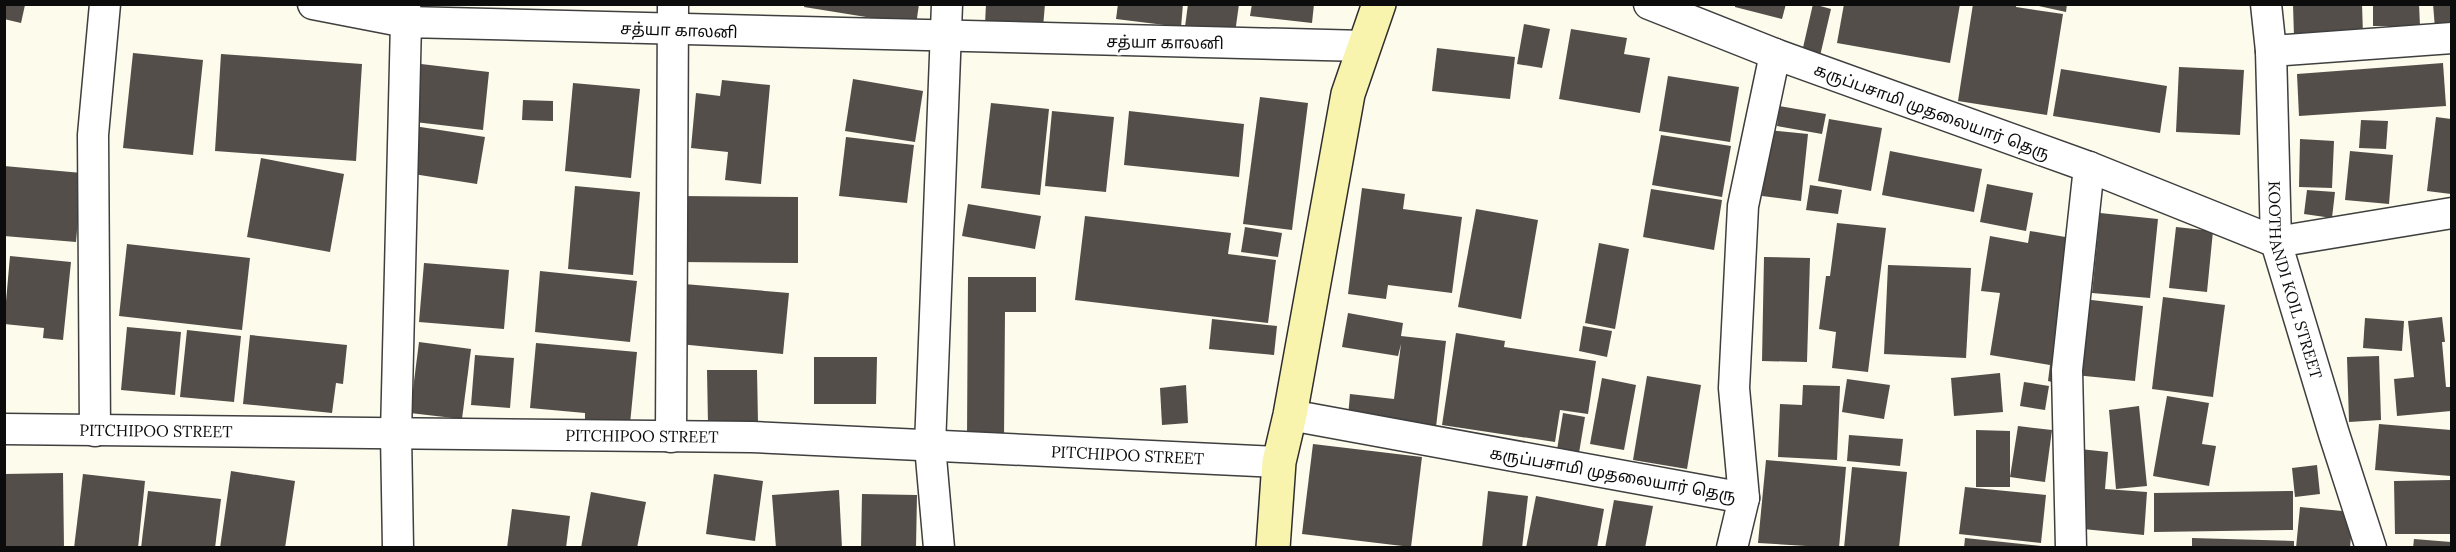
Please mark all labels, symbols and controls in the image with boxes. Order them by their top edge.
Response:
street label: சத்யா காலனி [620,18,738,43]
street label: சத்யா காலனி [1106,31,1224,54]
street label: கருப்பசாமி முதலையார் தெரு [1811,59,2053,165]
street label: KOOTHANDI KOIL STREET [2264,181,2327,381]
street label: PITCHIPOO STREET [79,420,233,441]
street label: PITCHIPOO STREET [565,425,719,447]
street label: PITCHIPOO STREET [1051,441,1205,468]
street label: கருப்பசாமி முதலையார் தெரு [1488,442,1738,508]

